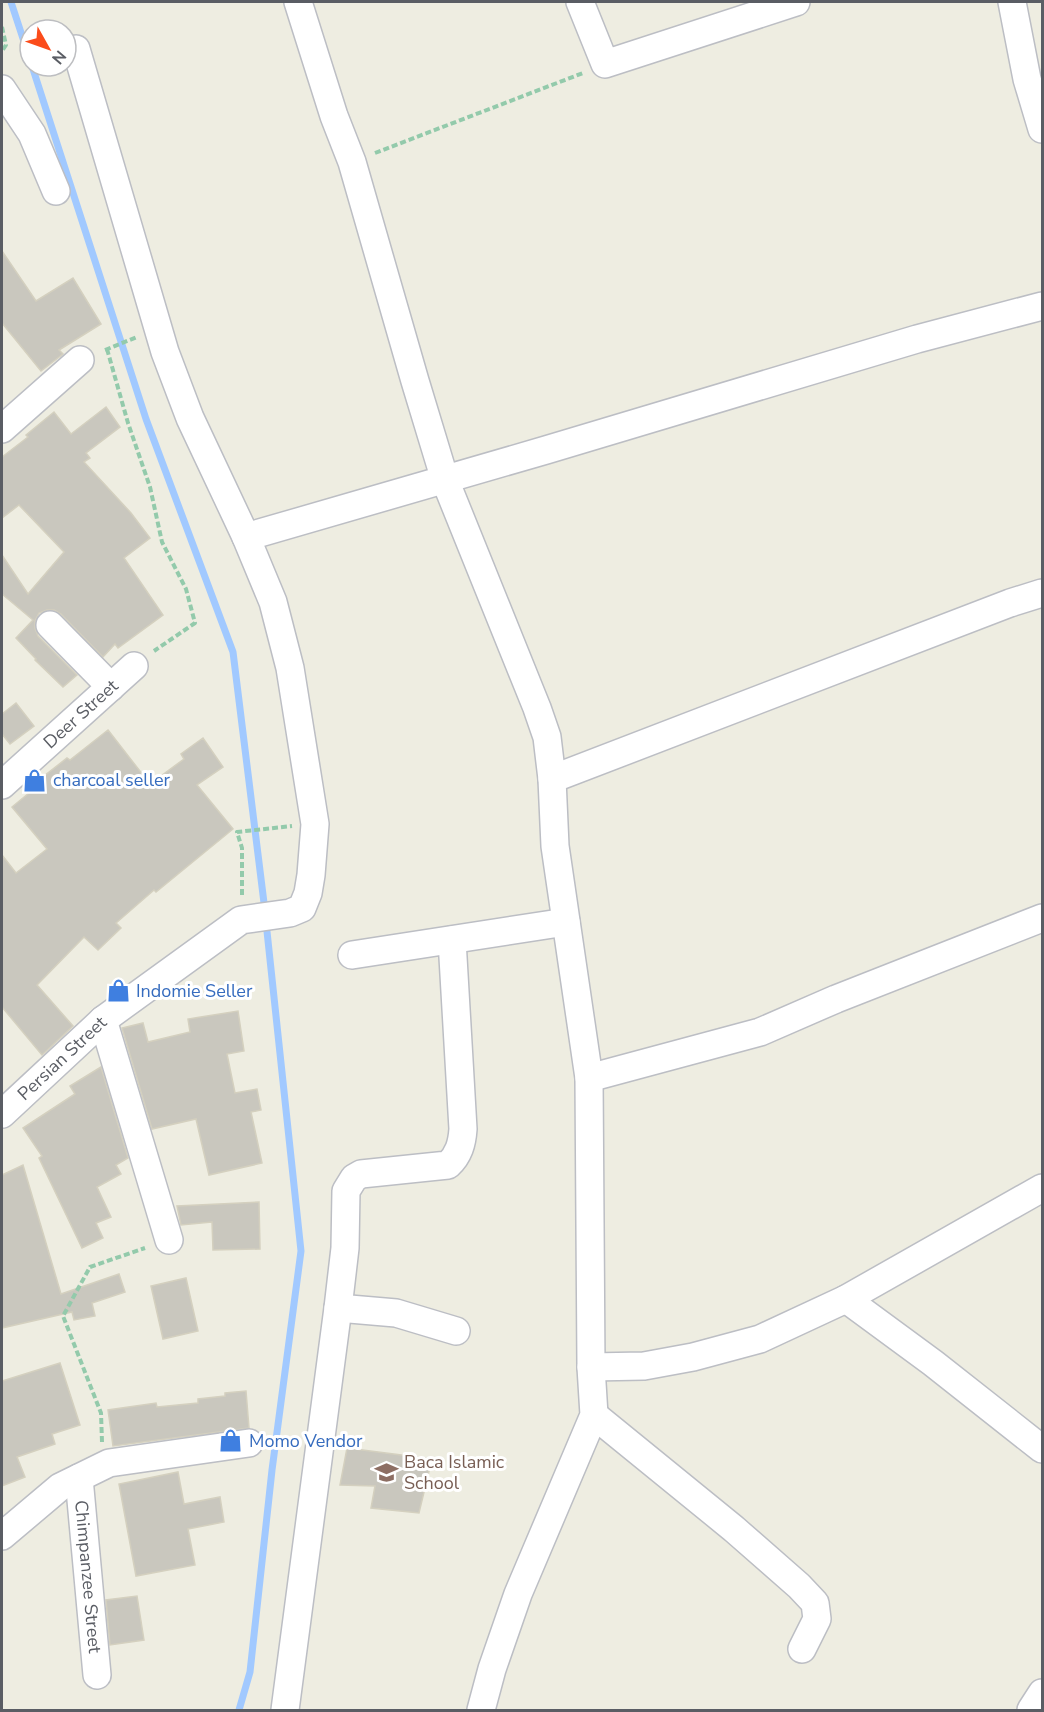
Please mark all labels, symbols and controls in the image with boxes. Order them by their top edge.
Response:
north arrow [18,18,78,78]
text: N [46,45,71,69]
street label: Deer Street [38,674,124,754]
shop icon: charcoal seller [22,767,48,793]
place label: charcoal seller [53,768,170,792]
shop icon: Indomie Seller [105,978,131,1004]
place label: Indomie Seller [136,979,253,1003]
street label: Persian Street [12,1010,112,1106]
shop icon: Momo Vendor [218,1428,244,1454]
place label: Momo Vendor [249,1429,363,1453]
place label: Baca Islamic School [404,1450,504,1495]
school or university icon: Baca Islamic School [373,1459,399,1485]
street label: Chimpanzee Street [69,1499,107,1655]

